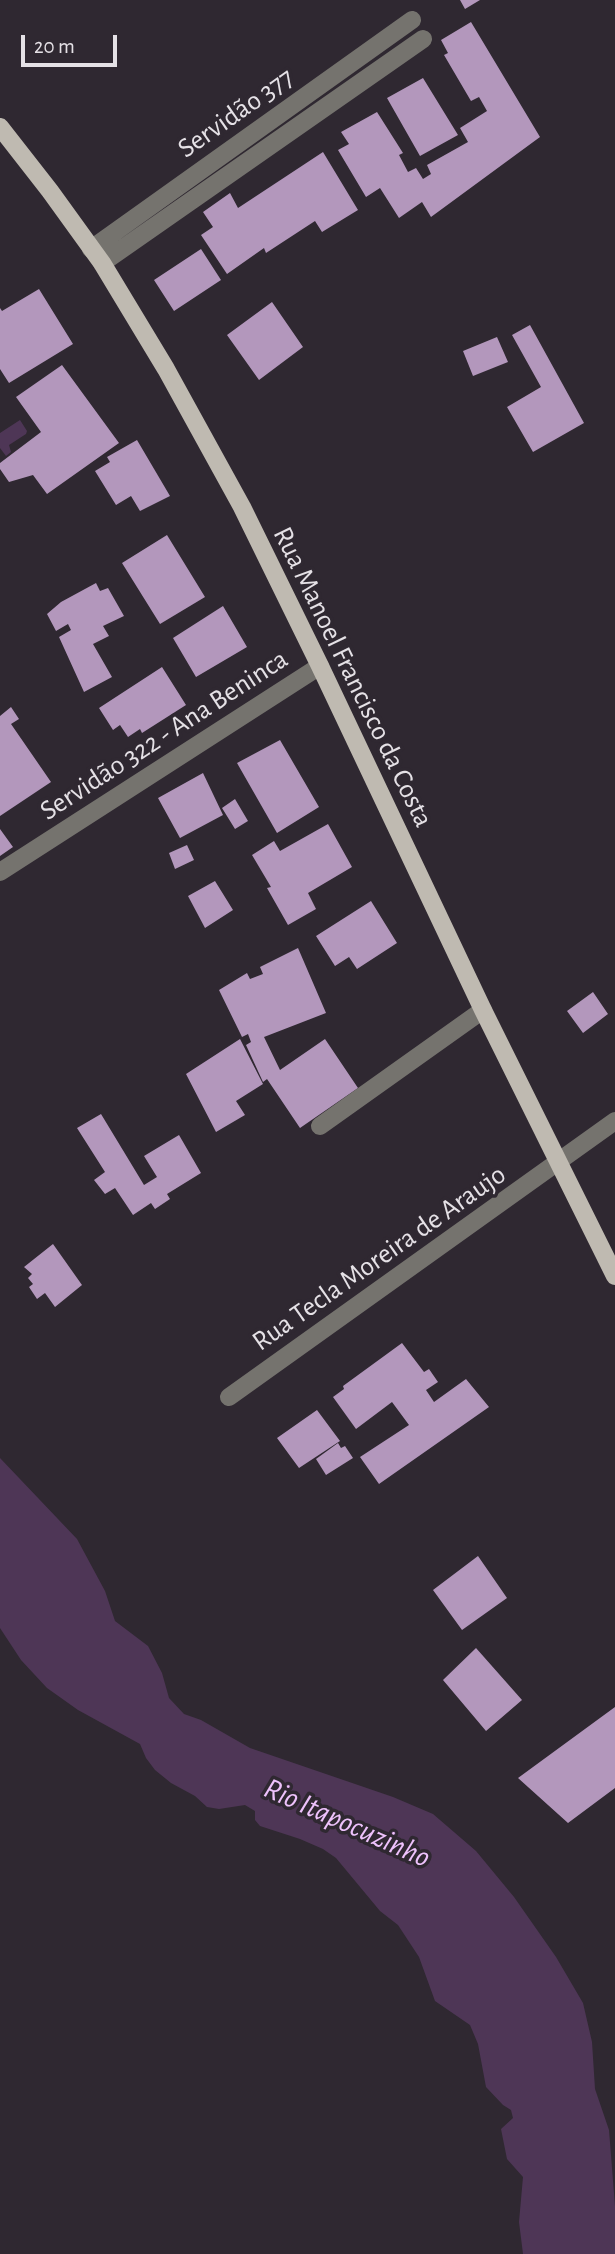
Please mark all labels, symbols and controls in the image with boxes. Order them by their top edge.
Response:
scale bar [24,21,121,65]
text: 20 m [34,36,75,57]
street label: Servidão 377 [171,61,301,165]
street label: Rua Manoel Francisco da Costa [266,521,440,833]
street label: Servidão 322 - Ana Beninca [34,642,294,828]
street label: Rua Tecla Moreira de Araujo [246,1158,512,1358]
water label: Rio Itapocuzinho [258,1770,436,1876]

